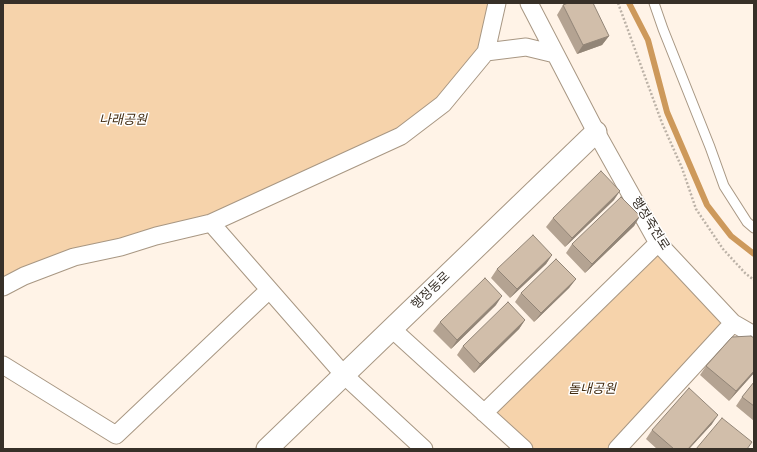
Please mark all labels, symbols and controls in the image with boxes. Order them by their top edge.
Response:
park label: 나래공원 [99,113,147,129]
street label: 행정죽전로 [628,195,672,253]
street label: 행정동로 [408,269,454,313]
park label: 돌내공원 [568,382,616,398]

